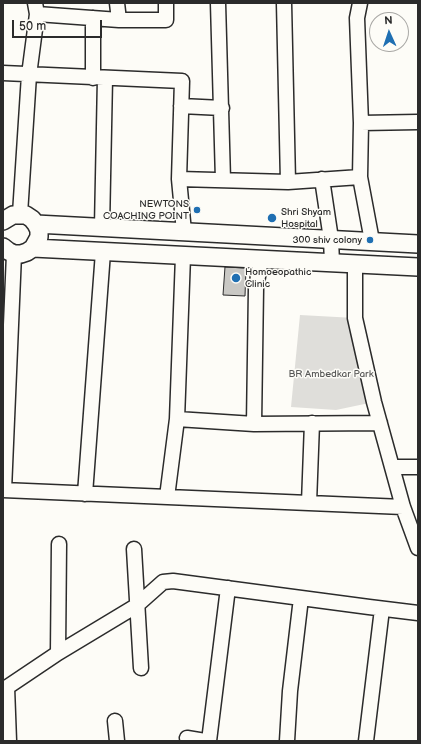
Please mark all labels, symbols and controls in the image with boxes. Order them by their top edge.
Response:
scale bar [14,12,104,38]
north arrow [369,12,409,52]
text: N [384,14,393,27]
text: 50 m [19,19,46,34]
place label: NEWTONS COACHING POINT [103,198,189,222]
marker: NEWTONS COACHING POINT [192,205,202,215]
place label: Shri Shyam Hospital [281,206,331,230]
marker: Shri Shyam Hospital [266,212,278,224]
place label: 300 shiv colony [292,234,362,246]
marker: 300 shiv colony [365,235,375,245]
place label: Homoeopathic Clinic [245,266,311,290]
marker: Homoeopathic Clinic [230,272,242,284]
park label: BR Ambedkar Park [288,368,374,380]

